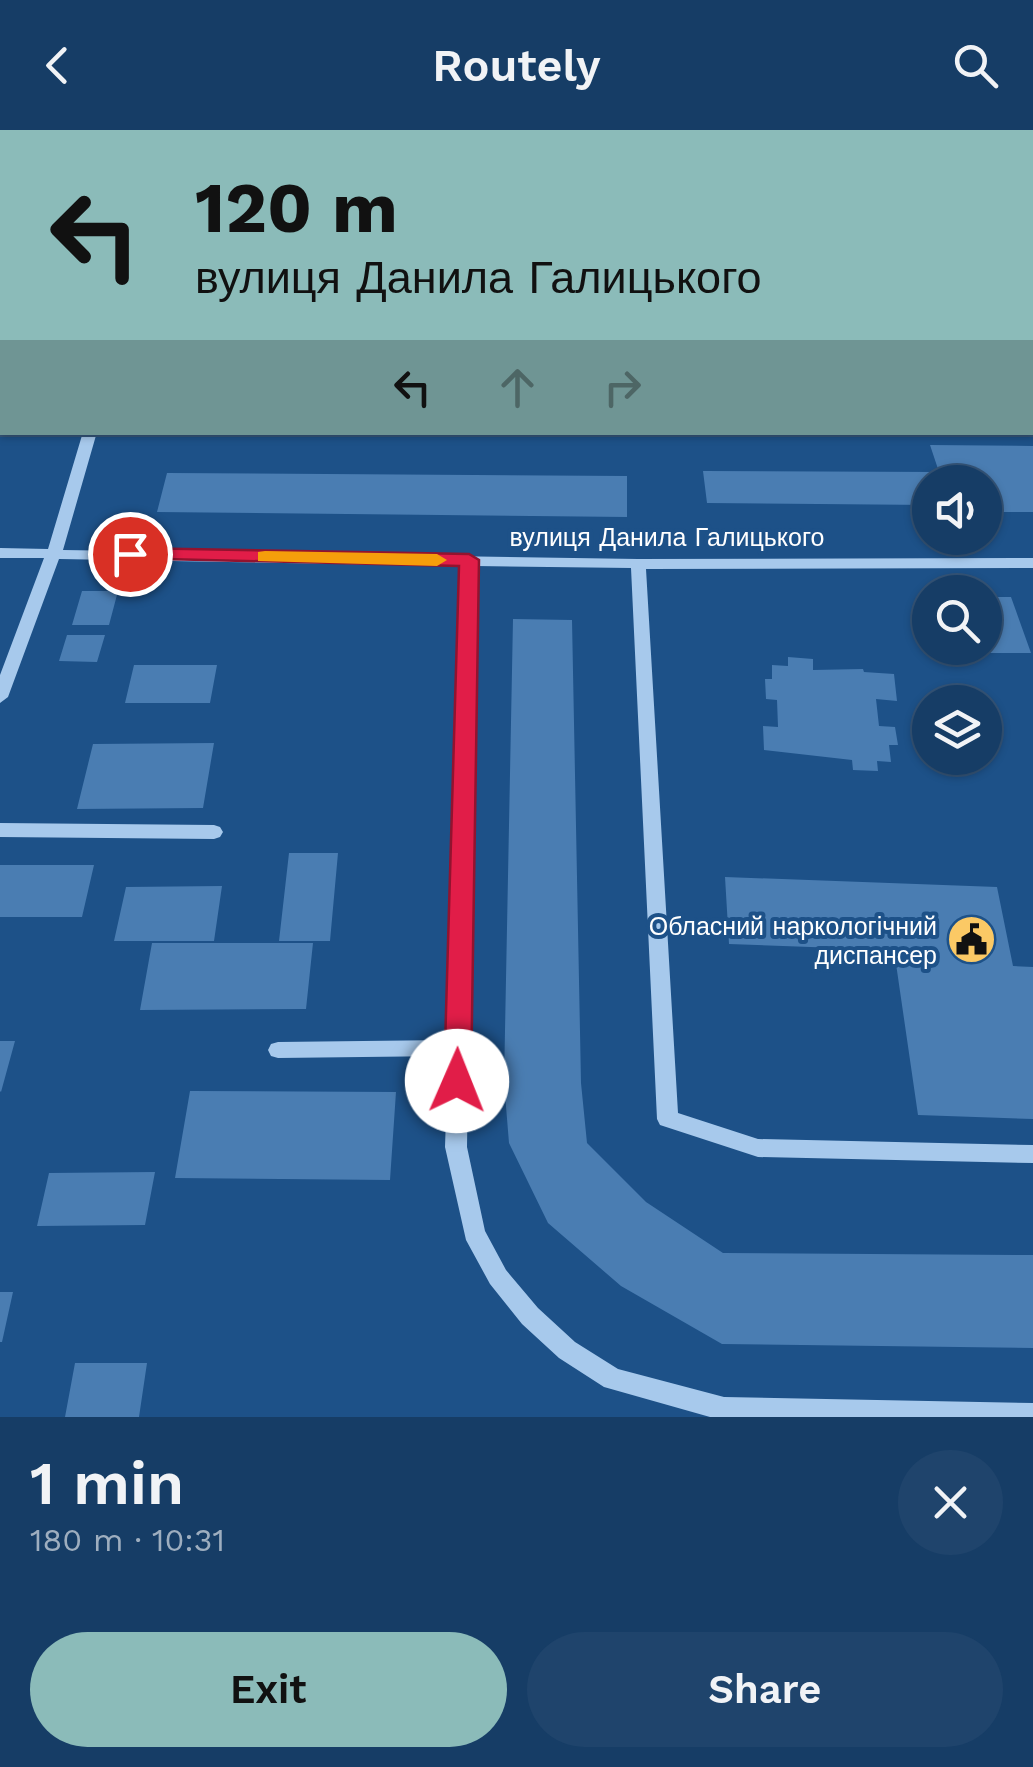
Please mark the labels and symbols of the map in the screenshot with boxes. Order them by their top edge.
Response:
pin [88,512,173,597]
street label: вулиця Данила Галицького [510,523,824,552]
place label: Обласний наркологічний диспансер [649,912,937,970]
public building icon: Обласний наркологічний диспансер [946,914,998,966]
position arrow [405,1029,509,1133]

